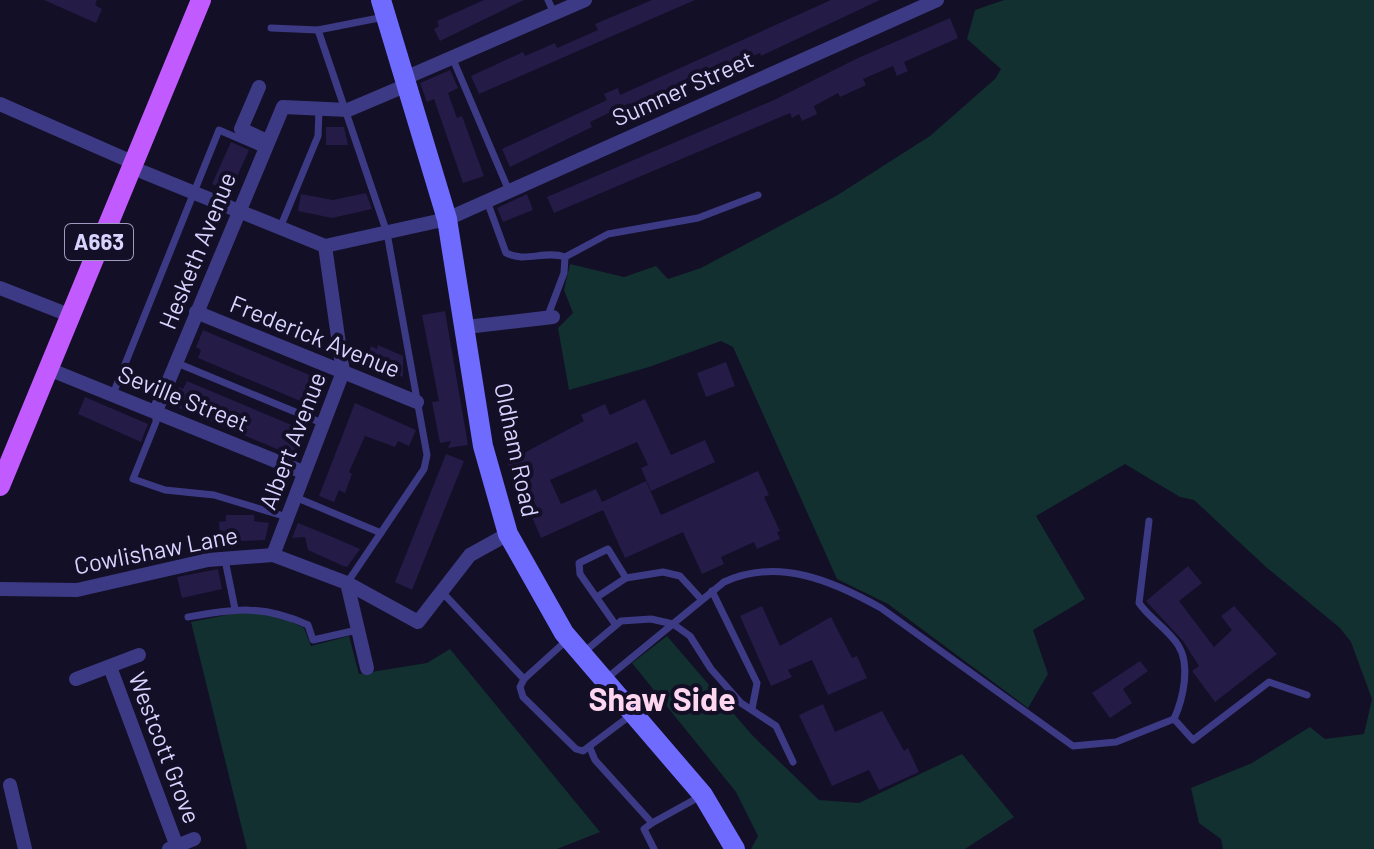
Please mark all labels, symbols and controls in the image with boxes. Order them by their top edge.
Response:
street label: Sumner Street [607,44,757,132]
street label: Hesketh Avenue [152,168,241,333]
road number: A663 [65,224,133,260]
street label: Frederick Avenue [226,288,405,383]
street label: Seville Street [114,358,253,437]
street label: Albert Avenue [252,368,331,513]
street label: Oldham Road [489,380,546,519]
street label: Cowlishaw Lane [71,519,240,580]
street label: Westcott Grove [123,668,208,827]
district label: Shaw Side [588,679,736,717]

